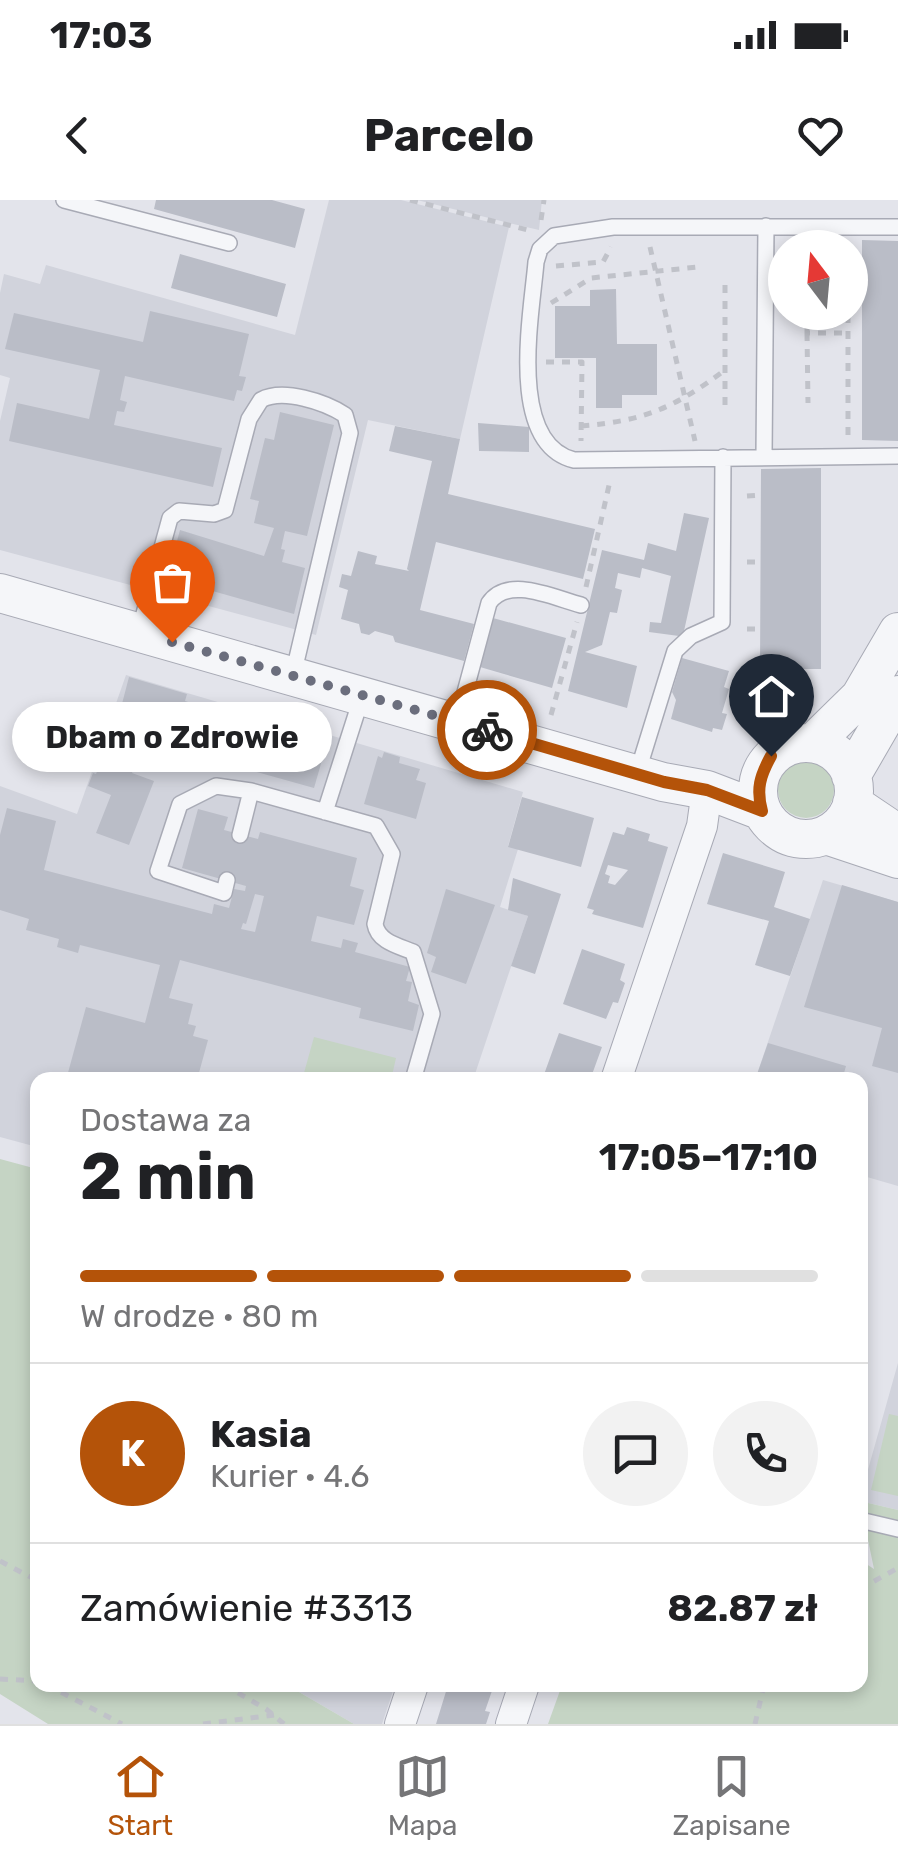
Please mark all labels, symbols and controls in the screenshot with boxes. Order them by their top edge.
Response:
text: 17:03 [50,12,153,58]
icon: back [50,108,105,163]
icon: heart [793,108,848,163]
text: Parcelo [364,109,534,162]
north arrow [768,230,868,330]
map controls [768,230,868,330]
pin [130,540,215,643]
icon: bag [145,555,200,610]
pin [729,654,814,757]
icon: home [744,669,799,724]
courier [437,680,537,780]
callout: Dbam o Zdrowie [12,702,332,772]
icon: bike [460,703,515,758]
text: Dbam o Zdrowie [45,718,299,756]
text: Dostawa za [80,1101,251,1139]
text: 17:05–17:10 [599,1134,818,1180]
text: 2 min [80,1138,256,1215]
text: W drodze · 80 m [80,1297,318,1335]
button: chat [583,1401,688,1506]
button: phone [713,1401,818,1506]
text: Kasia [210,1411,312,1457]
text: K [120,1430,145,1476]
text: Kurier · 4.6 [210,1457,370,1495]
text: Zamówienie #3313 [80,1585,413,1631]
text: 82.87 zł [667,1585,818,1631]
tab: Start [107,1749,173,1842]
tab: Mapa [388,1749,458,1842]
tab: Zapisane [672,1749,791,1842]

